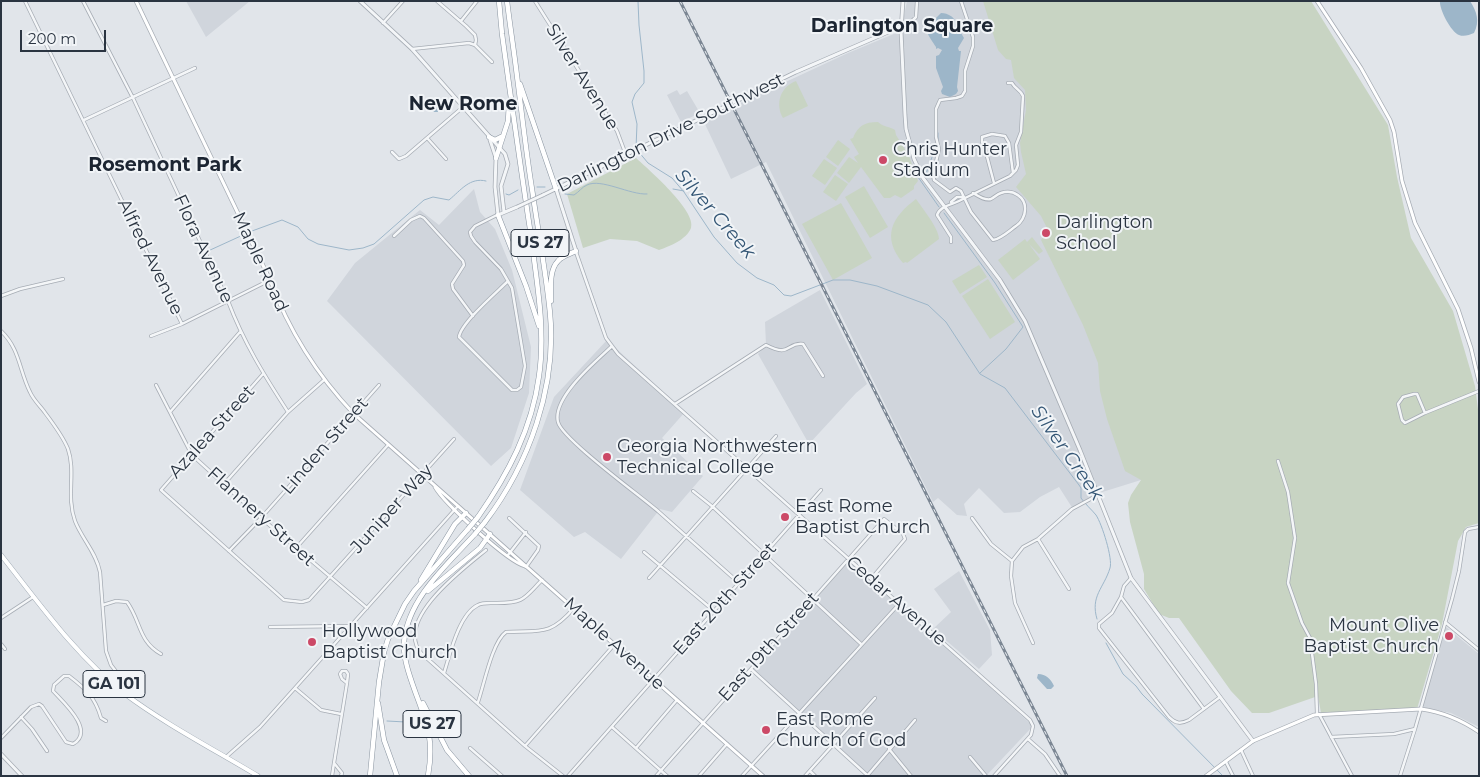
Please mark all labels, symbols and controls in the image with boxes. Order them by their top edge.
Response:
district label: Darlington Square [811,15,993,37]
scale bar [22,20,109,52]
street label: Silver Avenue [541,20,623,134]
text: 200 m [28,29,76,48]
street label: Darlington Drive Southwest [554,68,788,198]
district label: New Rome [409,93,517,115]
place label: Chris Hunter Stadium [893,139,1007,182]
district label: Rosemont Park [88,154,242,176]
marker: Chris Hunter Stadium [877,154,889,166]
water label: Silver Creek [670,165,760,263]
street label: Flora Avenue [168,191,238,307]
street label: Alfred Avenue [113,195,187,319]
street label: Maple Road [227,209,293,315]
place label: Darlington School [1056,212,1153,254]
marker: Darlington School [1040,227,1052,239]
road number: US 27 [511,230,569,256]
street label: Azalea Street [165,381,259,483]
street label: Linden Street [277,393,373,499]
water label: Silver Creek [1026,401,1108,505]
place label: Georgia Northwestern Technical College [617,436,818,478]
marker: Georgia Northwestern Technical College [601,451,613,463]
street label: Juniper Way [346,460,438,558]
street label: Flannery Street [202,463,320,571]
place label: East Rome Baptist Church [795,496,931,538]
marker: East Rome Baptist Church [779,511,791,523]
street label: East 20th Street [669,538,781,660]
street label: Cedar Avenue [841,552,951,650]
street label: East 19th Street [714,588,824,706]
street label: Maple Avenue [559,593,669,695]
place label: Mount Olive Baptist Church [1303,615,1439,658]
place label: Hollywood Baptist Church [322,621,458,664]
marker: Mount Olive Baptist Church [1443,630,1455,642]
marker: Hollywood Baptist Church [306,636,318,648]
road number: GA 101 [83,671,145,698]
place label: East Rome Church of God [776,709,906,752]
road number: US 27 [403,711,461,738]
marker: East Rome Church of God [760,724,772,736]

